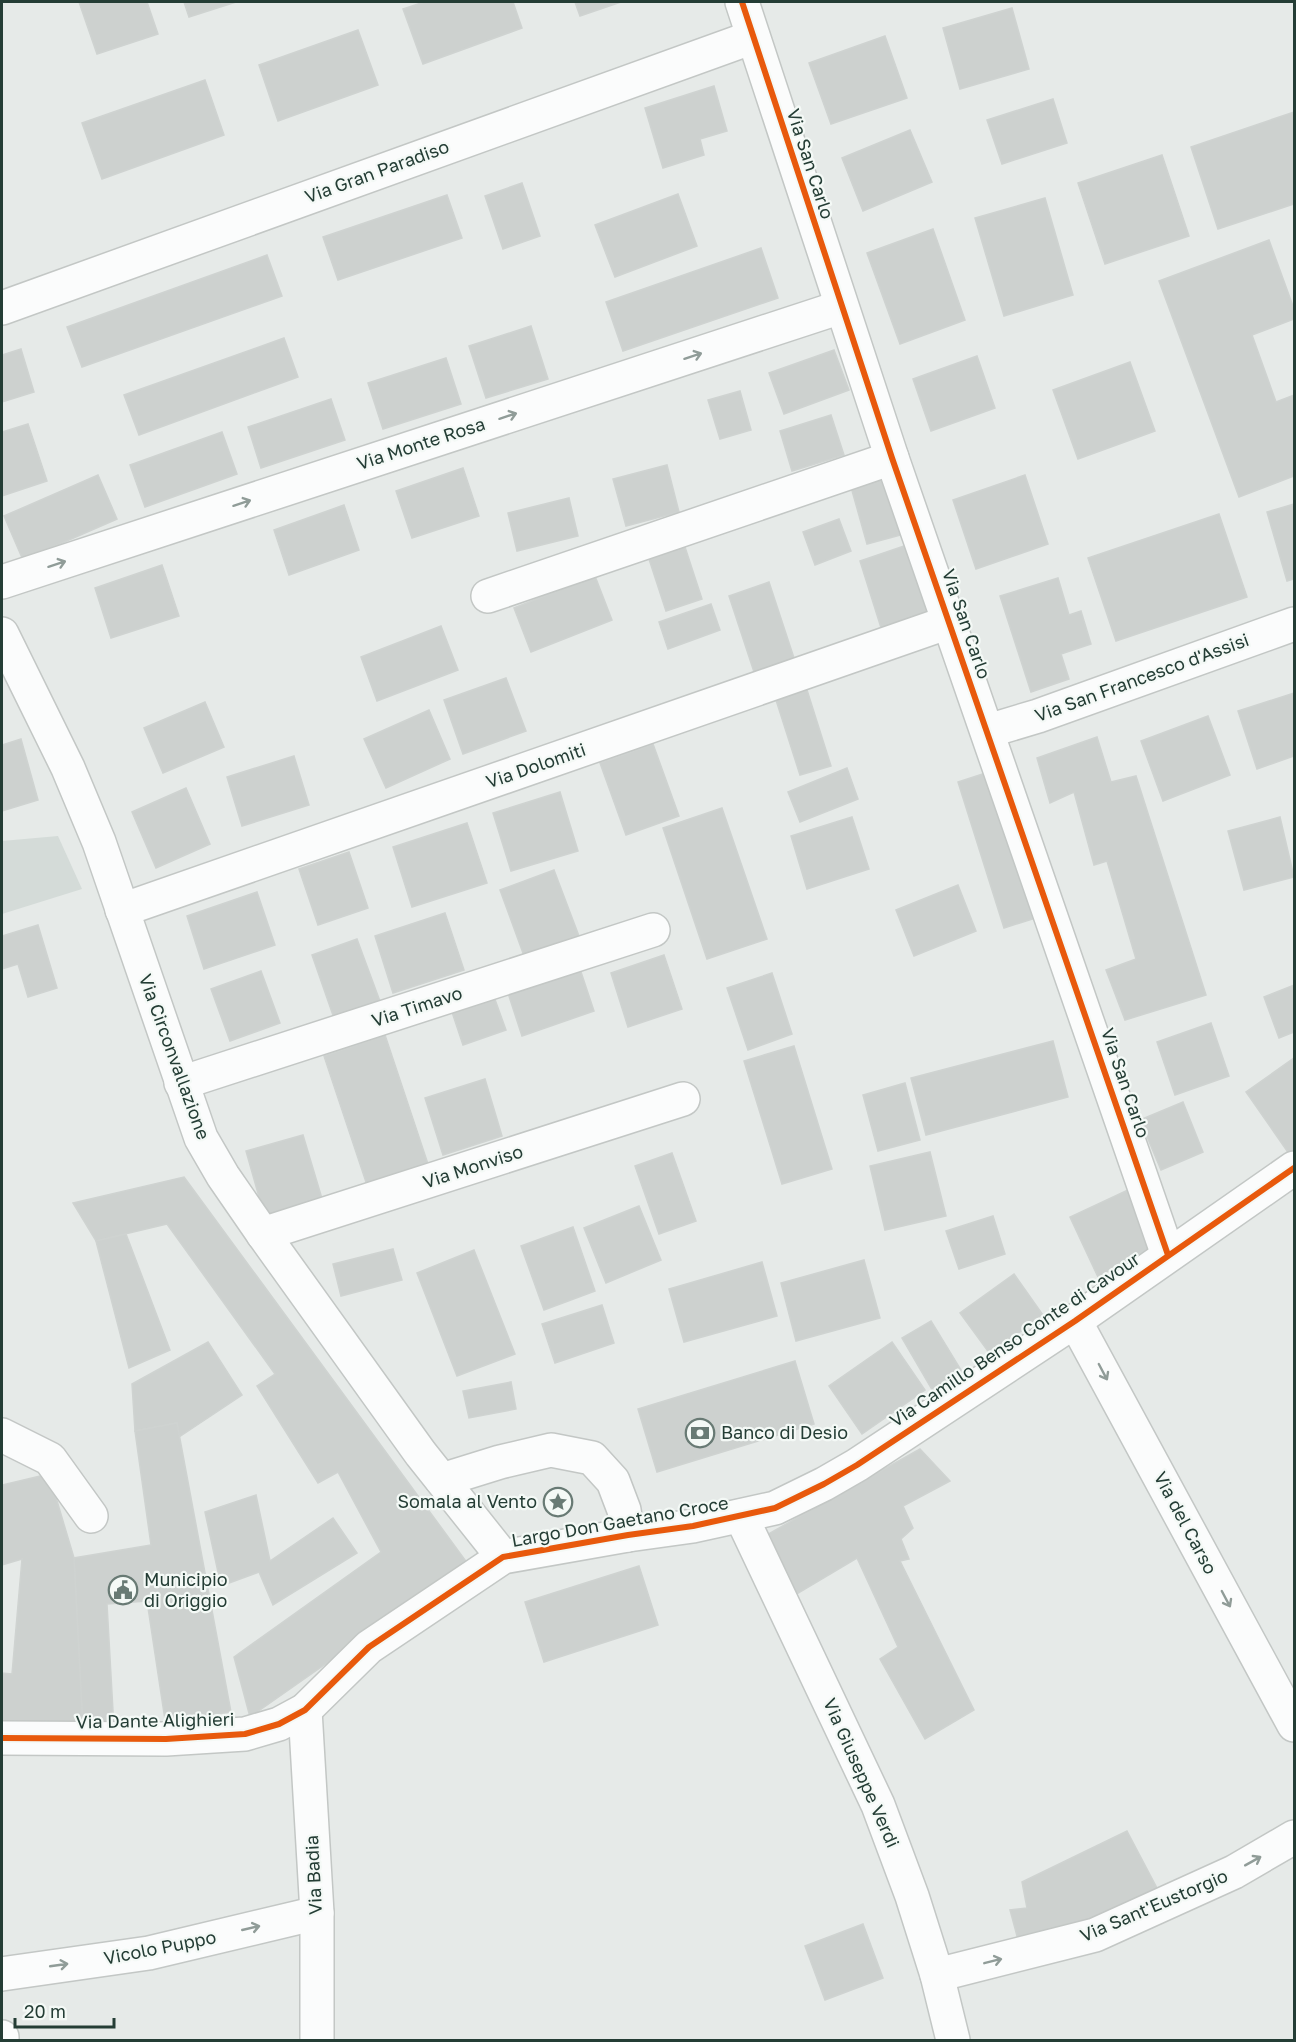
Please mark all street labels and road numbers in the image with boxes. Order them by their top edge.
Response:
street label: Via San Carlo [783,106,839,222]
street label: Via Gran Paradiso [302,135,452,207]
street label: Via Monte Rosa [354,412,488,474]
street label: Via San Carlo [938,566,996,681]
street label: Via San Francesco d'Assisi [1032,628,1252,726]
street label: Via Dolomiti [483,738,588,792]
street label: Via Circonvallazione [135,971,215,1142]
street label: Via Timavo [369,981,465,1031]
street label: Via San Carlo [1097,1025,1155,1140]
street label: Via Monviso [420,1140,525,1193]
street label: Via Camillo Benso Conte di Cavour [885,1247,1144,1431]
street label: Via del Carso [1150,1467,1222,1578]
street label: Largo Don Gaetano Croce [510,1491,730,1551]
street label: Via Giuseppe Verdi [819,1695,905,1851]
street label: Via Dante Alighieri [75,1708,235,1732]
street label: Via Badia [300,1835,326,1916]
street label: Via Sant'Eustorgio [1076,1864,1231,1946]
street label: Vicolo Puppo [102,1925,218,1969]

